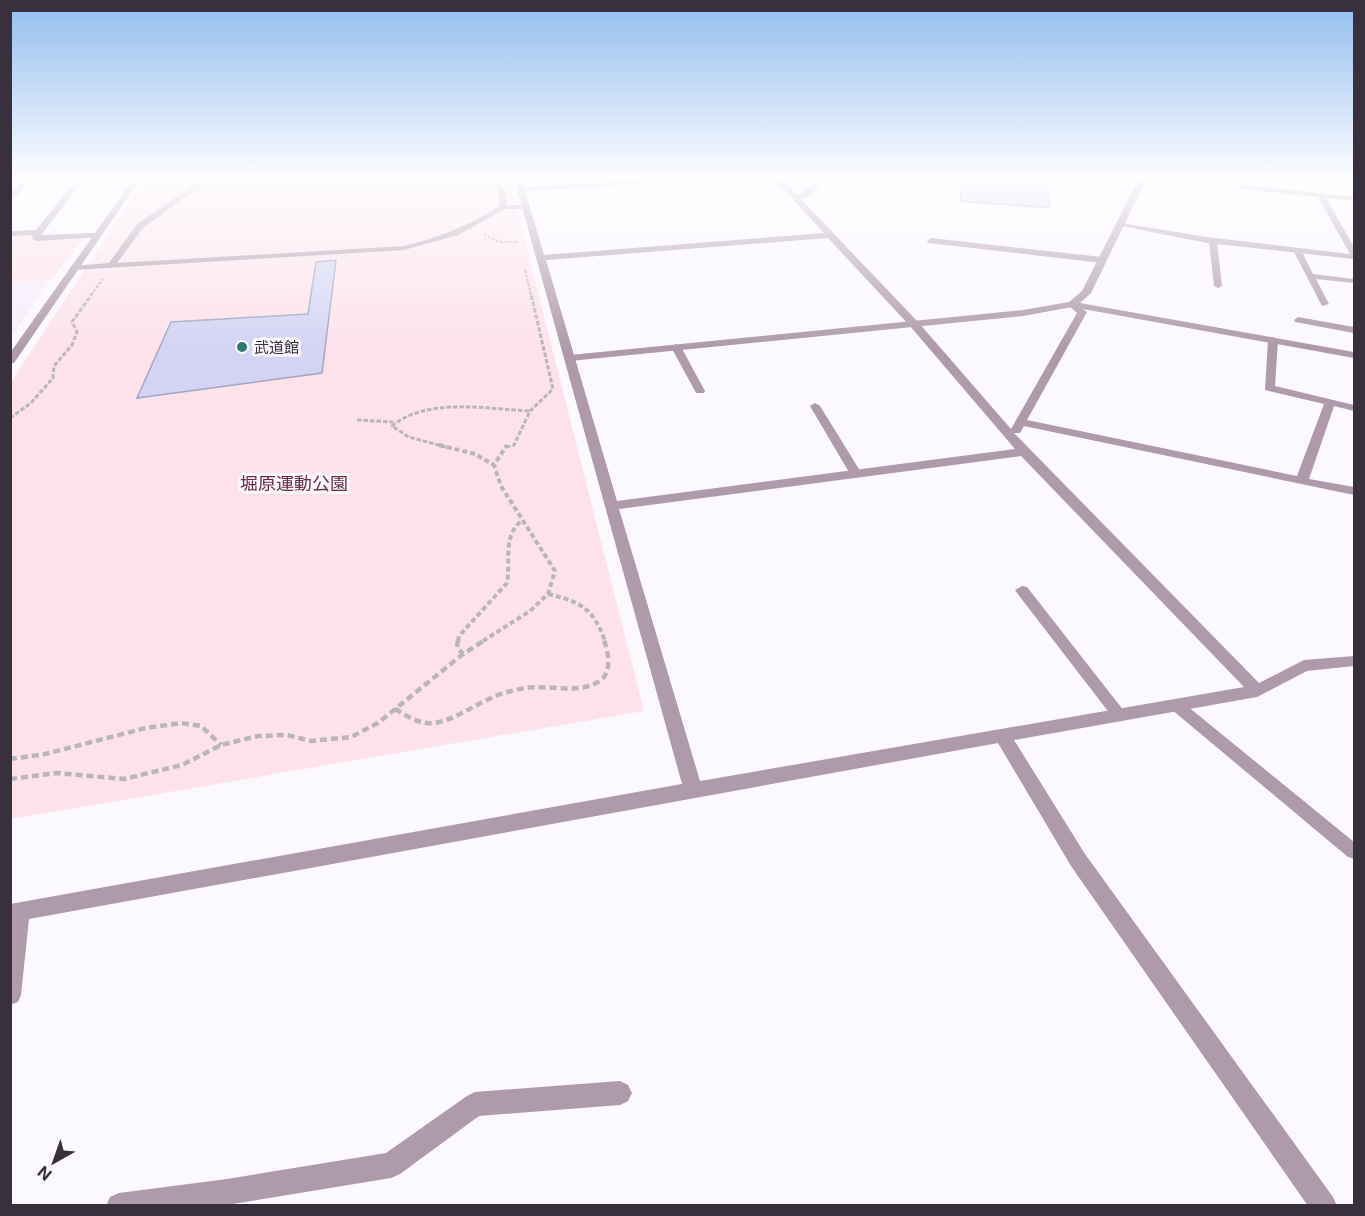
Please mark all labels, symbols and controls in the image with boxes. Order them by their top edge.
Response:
place label: 武道館 [254,338,299,357]
marker: 武道館 [235,340,249,354]
park label: 堀原運動公園 [240,473,348,494]
north arrow [24,1132,84,1192]
text: N [33,1162,55,1185]

